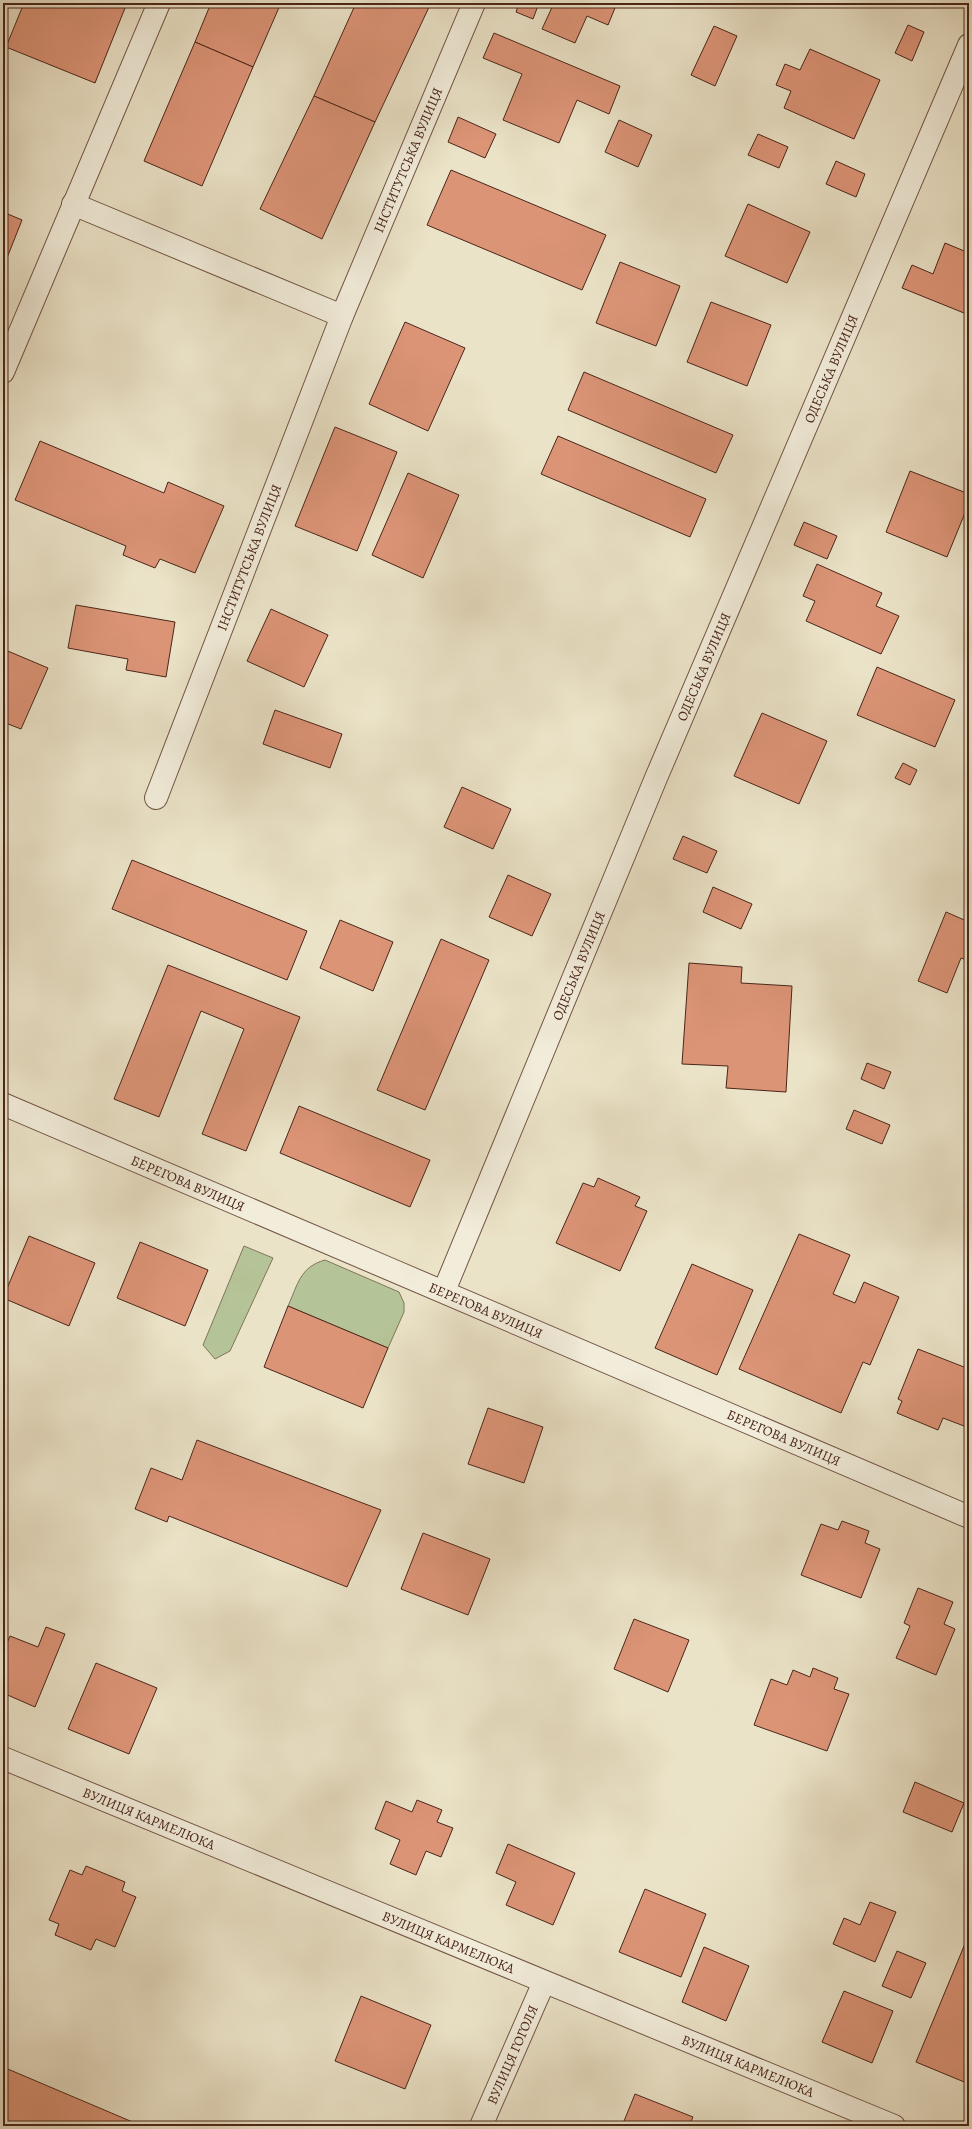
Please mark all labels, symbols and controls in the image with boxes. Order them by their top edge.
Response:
street label: ІНСТИТУТСЬКА ВУЛИЦЯ [369,84,447,235]
street label: ОДЕСЬКА ВУЛИЦЯ [799,312,862,426]
street label: ІНСТИТУТСЬКА ВУЛИЦЯ [212,481,286,633]
street label: ОДЕСЬКА ВУЛИЦЯ [672,609,735,724]
street label: ОДЕСЬКА ВУЛИЦЯ [547,908,609,1023]
street label: БЕРЕГОВА ВУЛИЦЯ [128,1150,248,1216]
street label: БЕРЕГОВА ВУЛИЦЯ [426,1277,546,1343]
street label: БЕРЕГОВА ВУЛИЦЯ [724,1405,844,1470]
street label: ВУЛИЦЯ КАРМЕЛЮКА [80,1782,219,1854]
street label: ВУЛИЦЯ КАРМЕЛЮКА [379,1906,518,1978]
street label: ВУЛИЦЯ ГОГОЛЯ [482,2002,542,2107]
street label: ВУЛИЦЯ КАРМЕЛЮКА [679,2030,818,2102]

